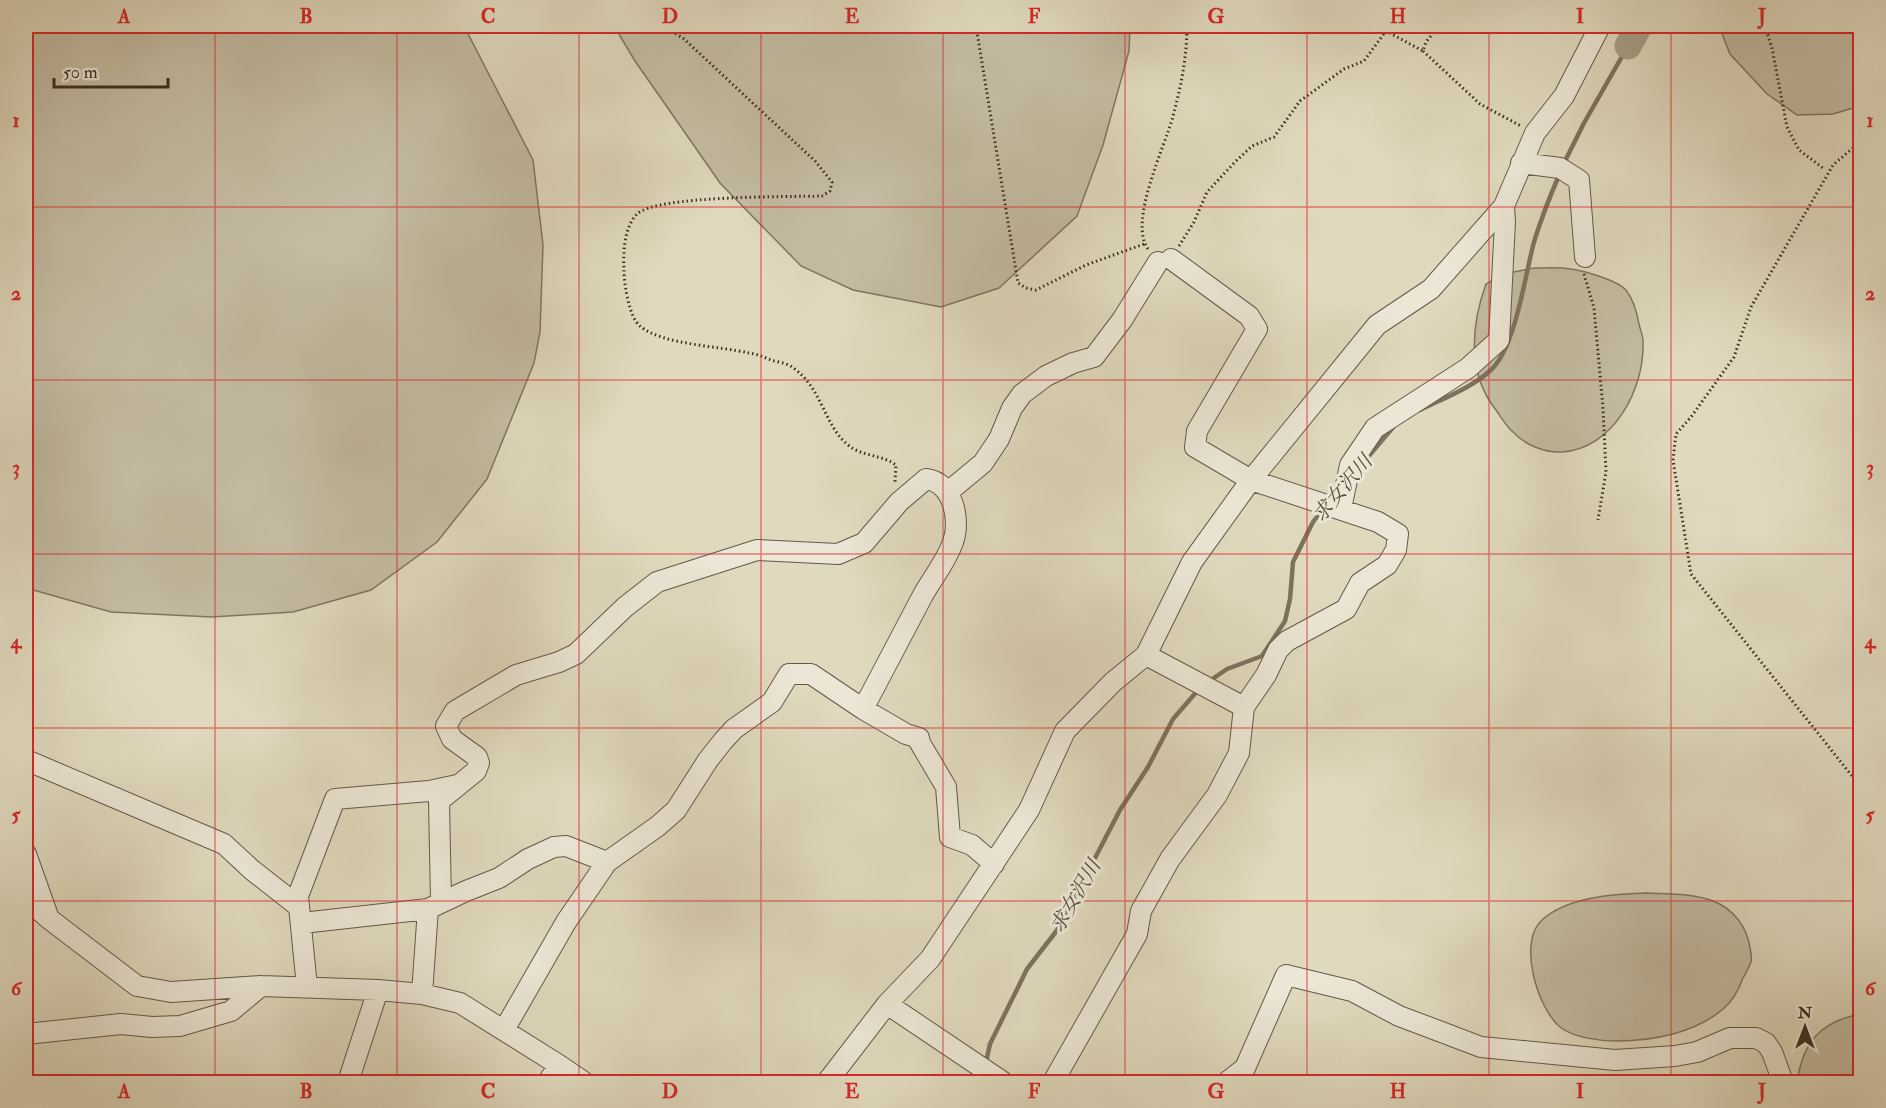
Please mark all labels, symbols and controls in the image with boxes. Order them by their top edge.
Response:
text: A [117,4,131,29]
text: B [299,4,313,29]
text: C [481,4,495,29]
text: D [662,4,678,29]
text: E [845,4,860,29]
text: F [1028,4,1041,29]
text: G [1208,4,1225,29]
text: H [1390,4,1406,29]
text: I [1576,4,1584,29]
text: J [1757,4,1766,29]
scale bar [54,51,168,89]
text: 50 m [63,61,98,84]
text: 1 [12,108,20,133]
text: 1 [1866,108,1874,133]
text: 2 [11,281,21,306]
text: 2 [1865,281,1875,306]
water label: 求女沢川 [1307,448,1379,527]
text: 3 [12,455,20,480]
text: 3 [1866,455,1874,480]
text: 4 [10,629,23,654]
text: 4 [1864,629,1877,654]
text: 5 [12,802,22,827]
text: 5 [1866,802,1876,827]
water label: 求女沢川 [1045,854,1107,937]
text: 6 [11,976,23,1001]
text: 6 [1865,976,1877,1001]
north arrow [1775,997,1835,1057]
text: N [1797,1003,1813,1023]
text: A [117,1079,131,1104]
text: B [299,1079,313,1104]
text: C [481,1079,495,1104]
text: D [662,1079,678,1104]
text: E [845,1079,860,1104]
text: F [1028,1079,1041,1104]
text: G [1208,1079,1225,1104]
text: H [1390,1079,1406,1104]
text: I [1576,1079,1584,1104]
text: J [1757,1079,1766,1104]

